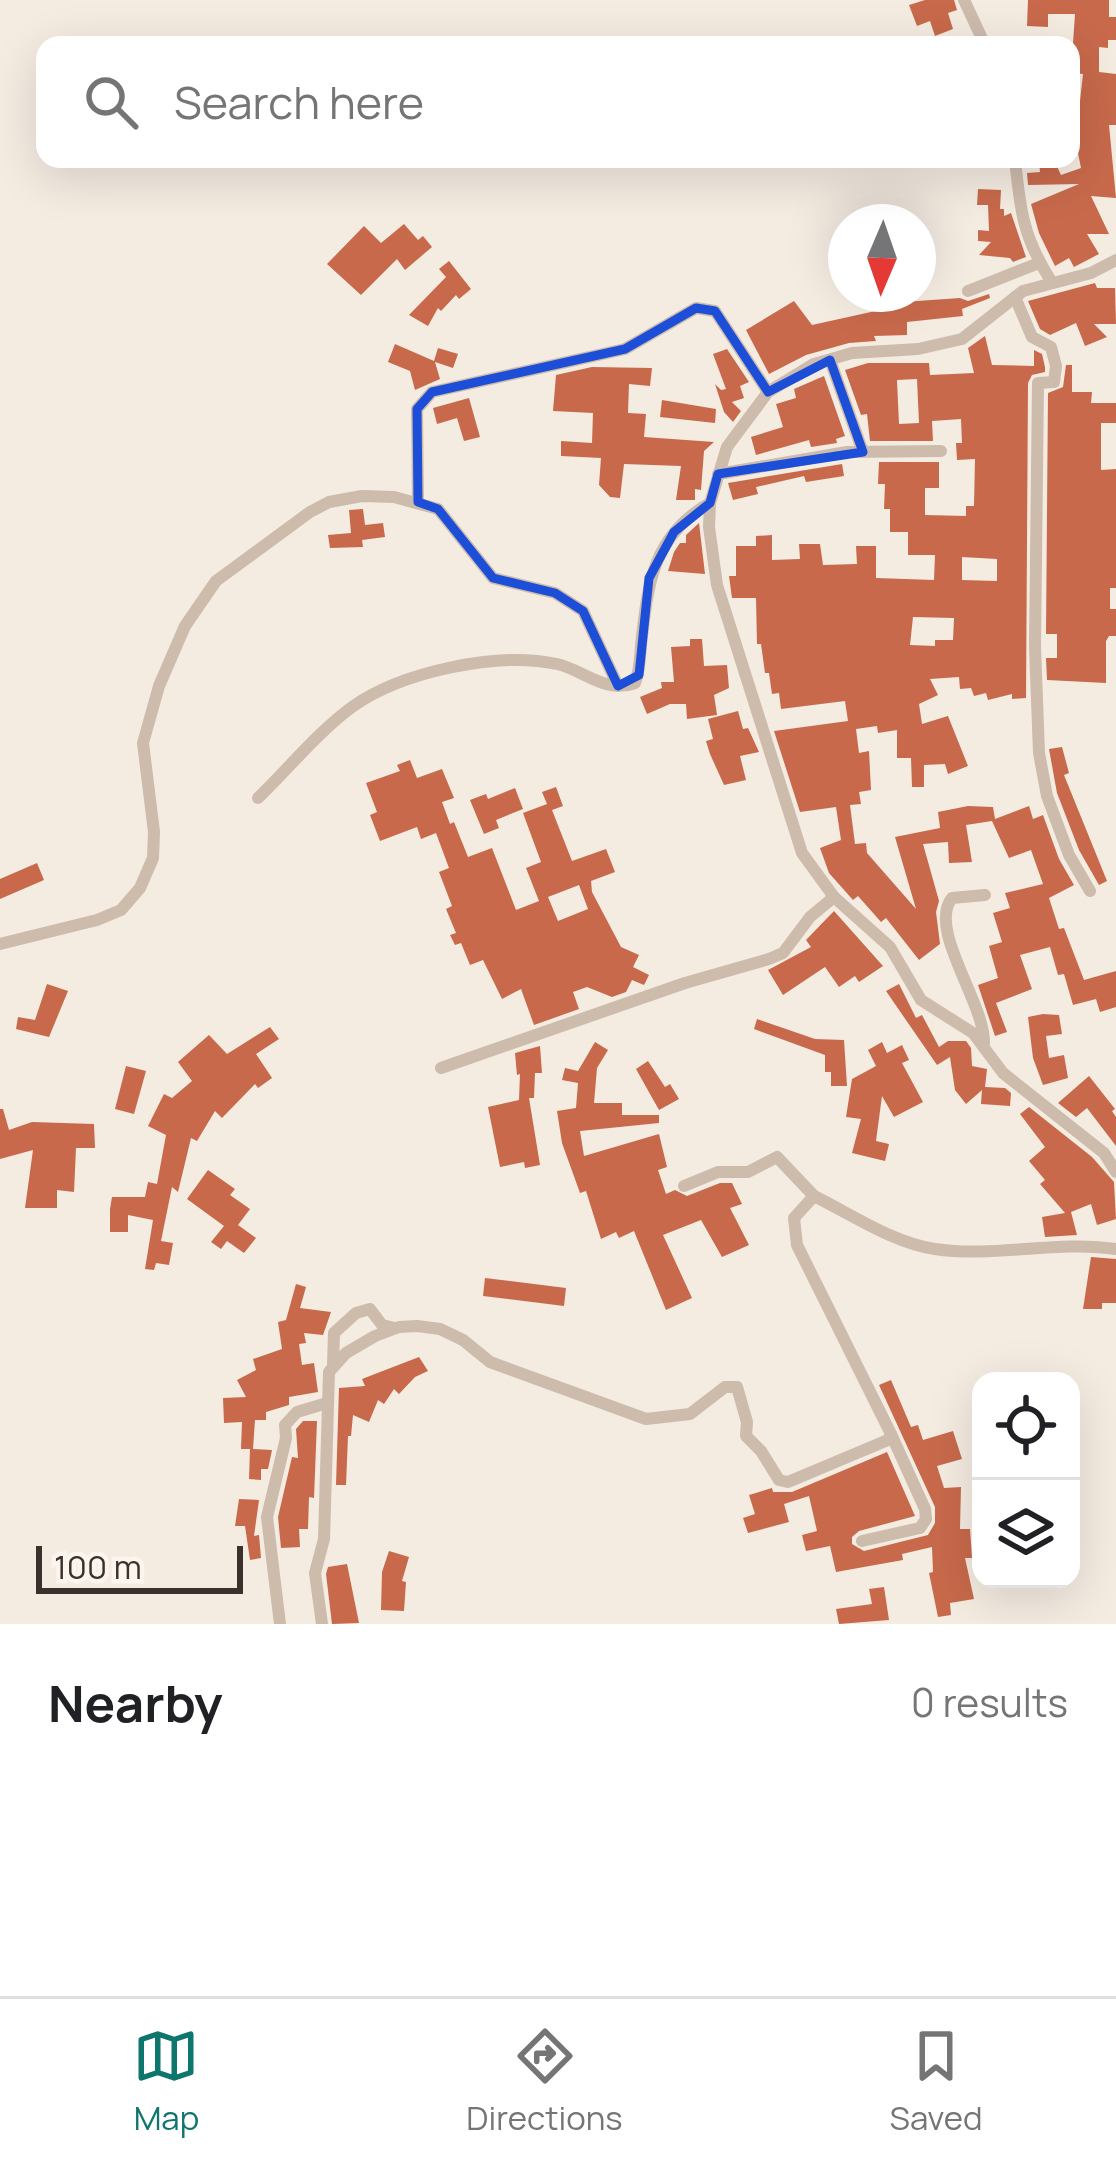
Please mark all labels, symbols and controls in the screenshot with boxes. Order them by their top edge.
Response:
search box [36,36,1080,168]
icon: search [78,69,144,135]
text: Search here [174,71,424,133]
north arrow [828,204,936,312]
map controls [972,1372,1080,1588]
button: locate [972,1372,1080,1480]
button: layers [972,1480,1080,1588]
scale bar [36,1540,243,1593]
text: 100 m [54,1544,142,1589]
text: Nearby [48,1668,223,1737]
text: 0 results [911,1675,1068,1729]
tab: Map [133,2023,199,2140]
tab: Directions [466,2023,623,2140]
tab: Saved [890,2023,983,2140]

